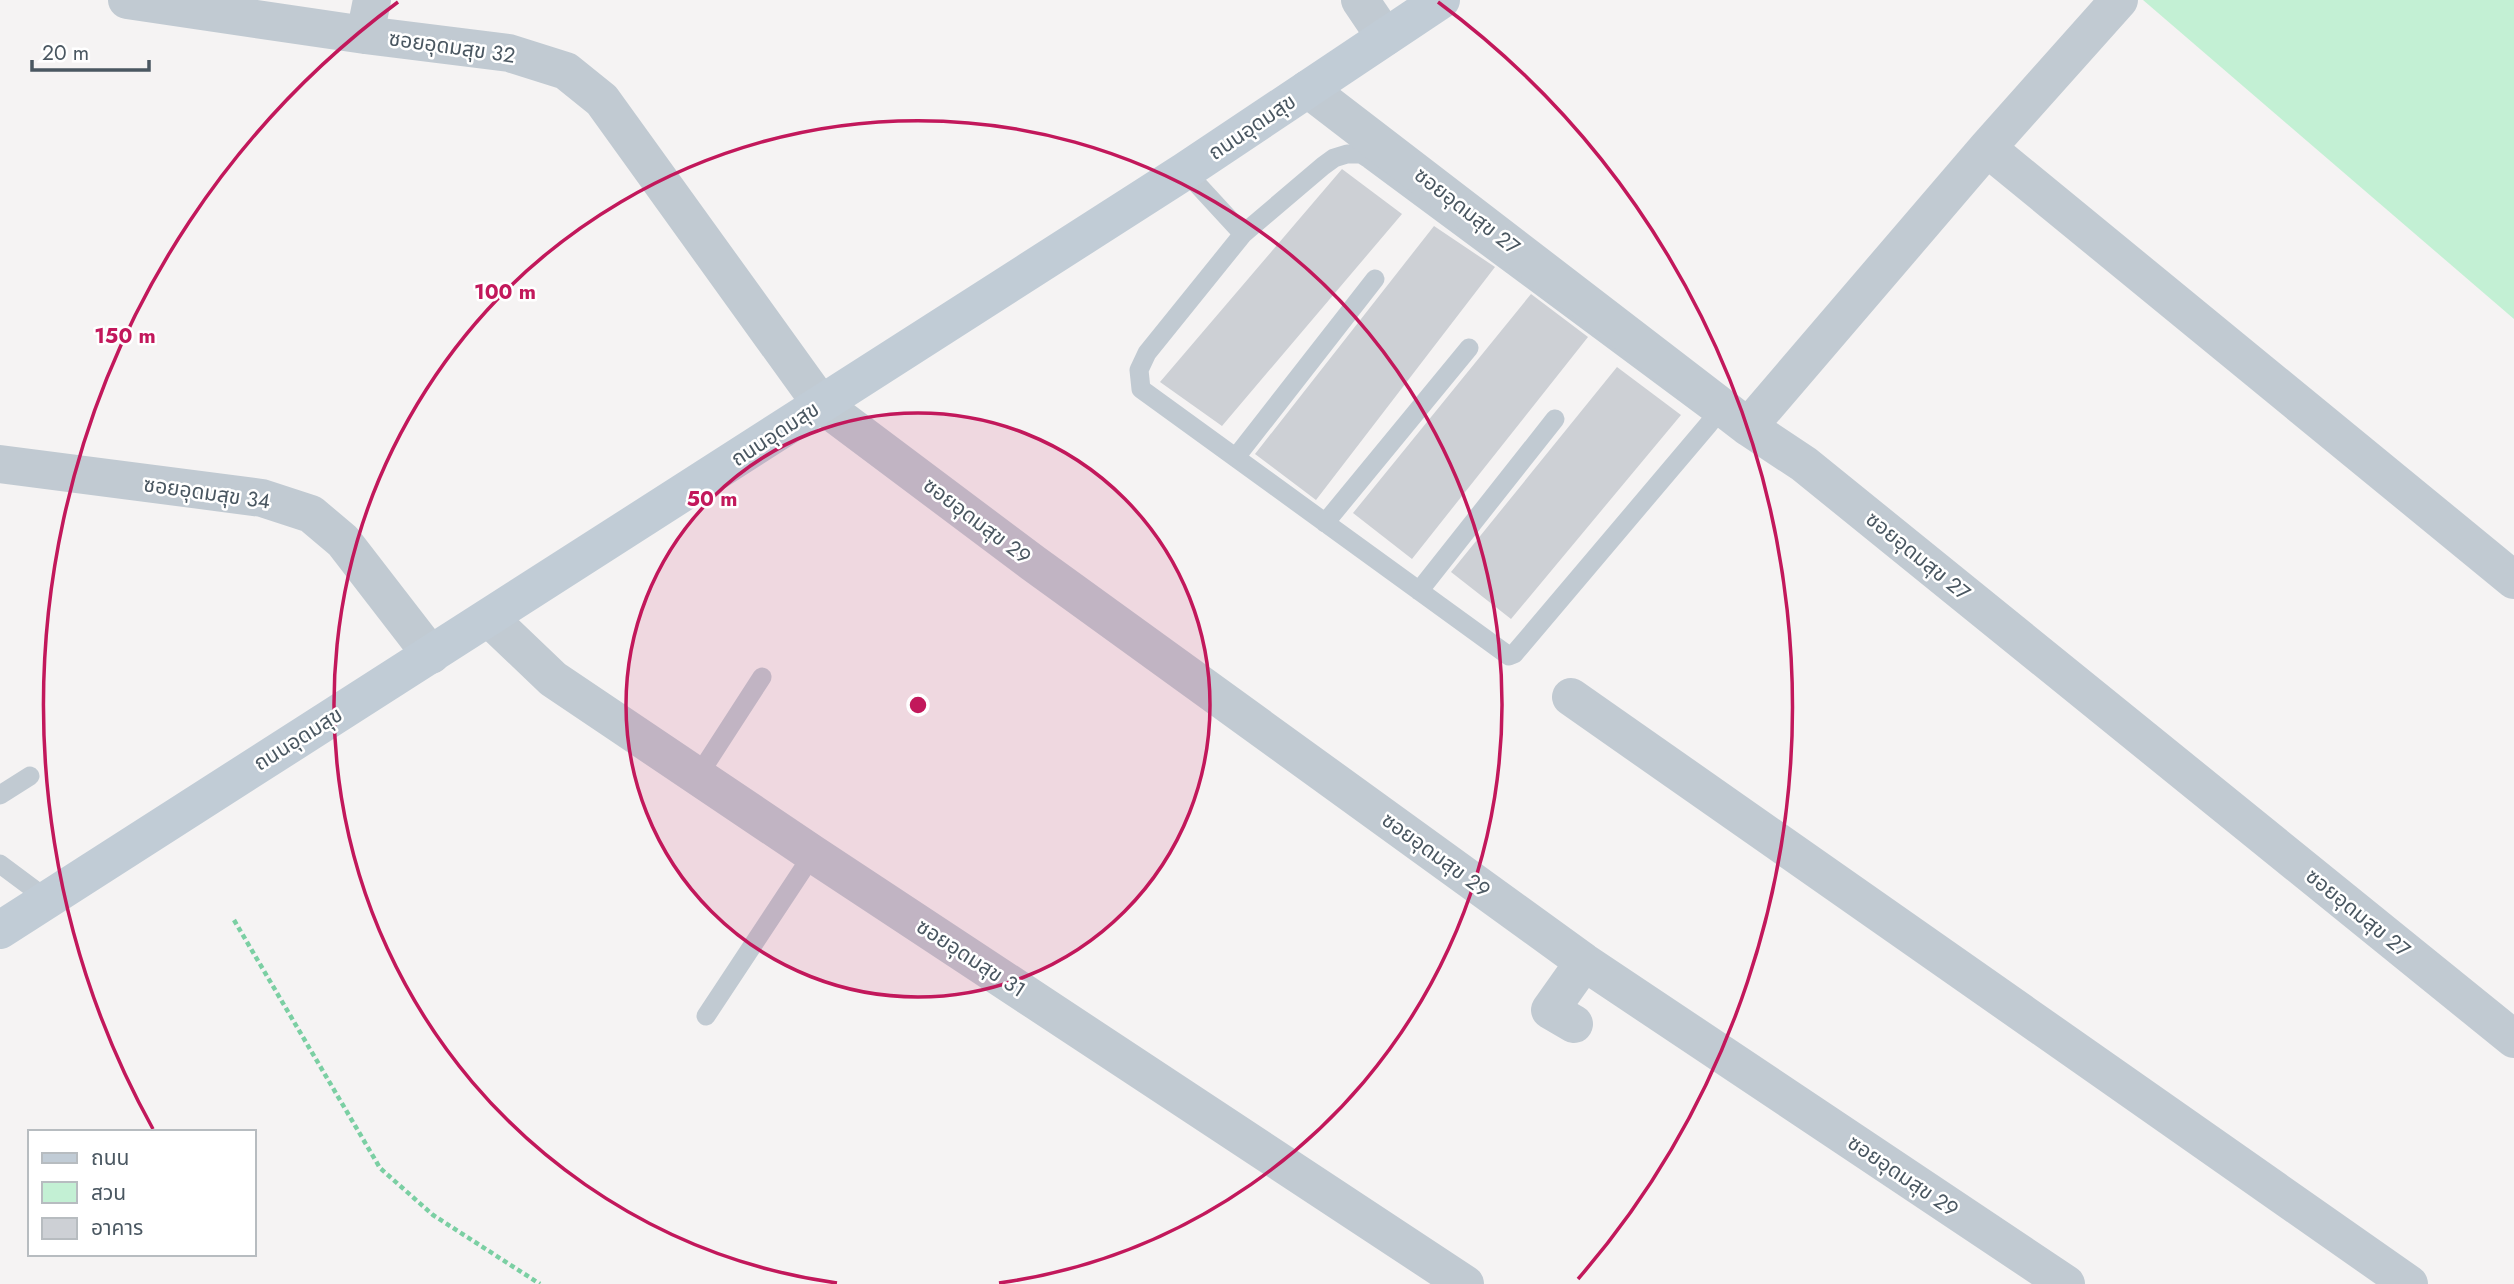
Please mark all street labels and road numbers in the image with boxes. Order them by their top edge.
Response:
street label: ซอยอุดมสุข 32 [387,23,517,71]
street label: ถนนอุดมสุข [1202,87,1302,167]
street label: ซอยอุดมสุข 27 [1408,160,1526,262]
street label: ถนนอุดมสุข [725,394,825,474]
street label: ซอยอุดมสุข 34 [142,469,272,517]
street label: ซอยอุดมสุข 29 [917,471,1037,571]
street label: ซอยอุดมสุข 27 [1859,504,1977,608]
street label: ถนนอุดมสุข [248,700,348,778]
street label: ซอยอุดมสุข 29 [1375,805,1497,905]
street label: ซอยอุดมสุข 27 [2299,861,2417,965]
street label: ซอยอุดมสุข 31 [910,911,1032,1005]
street label: ซอยอุดมสุข 29 [1842,1128,1964,1224]

